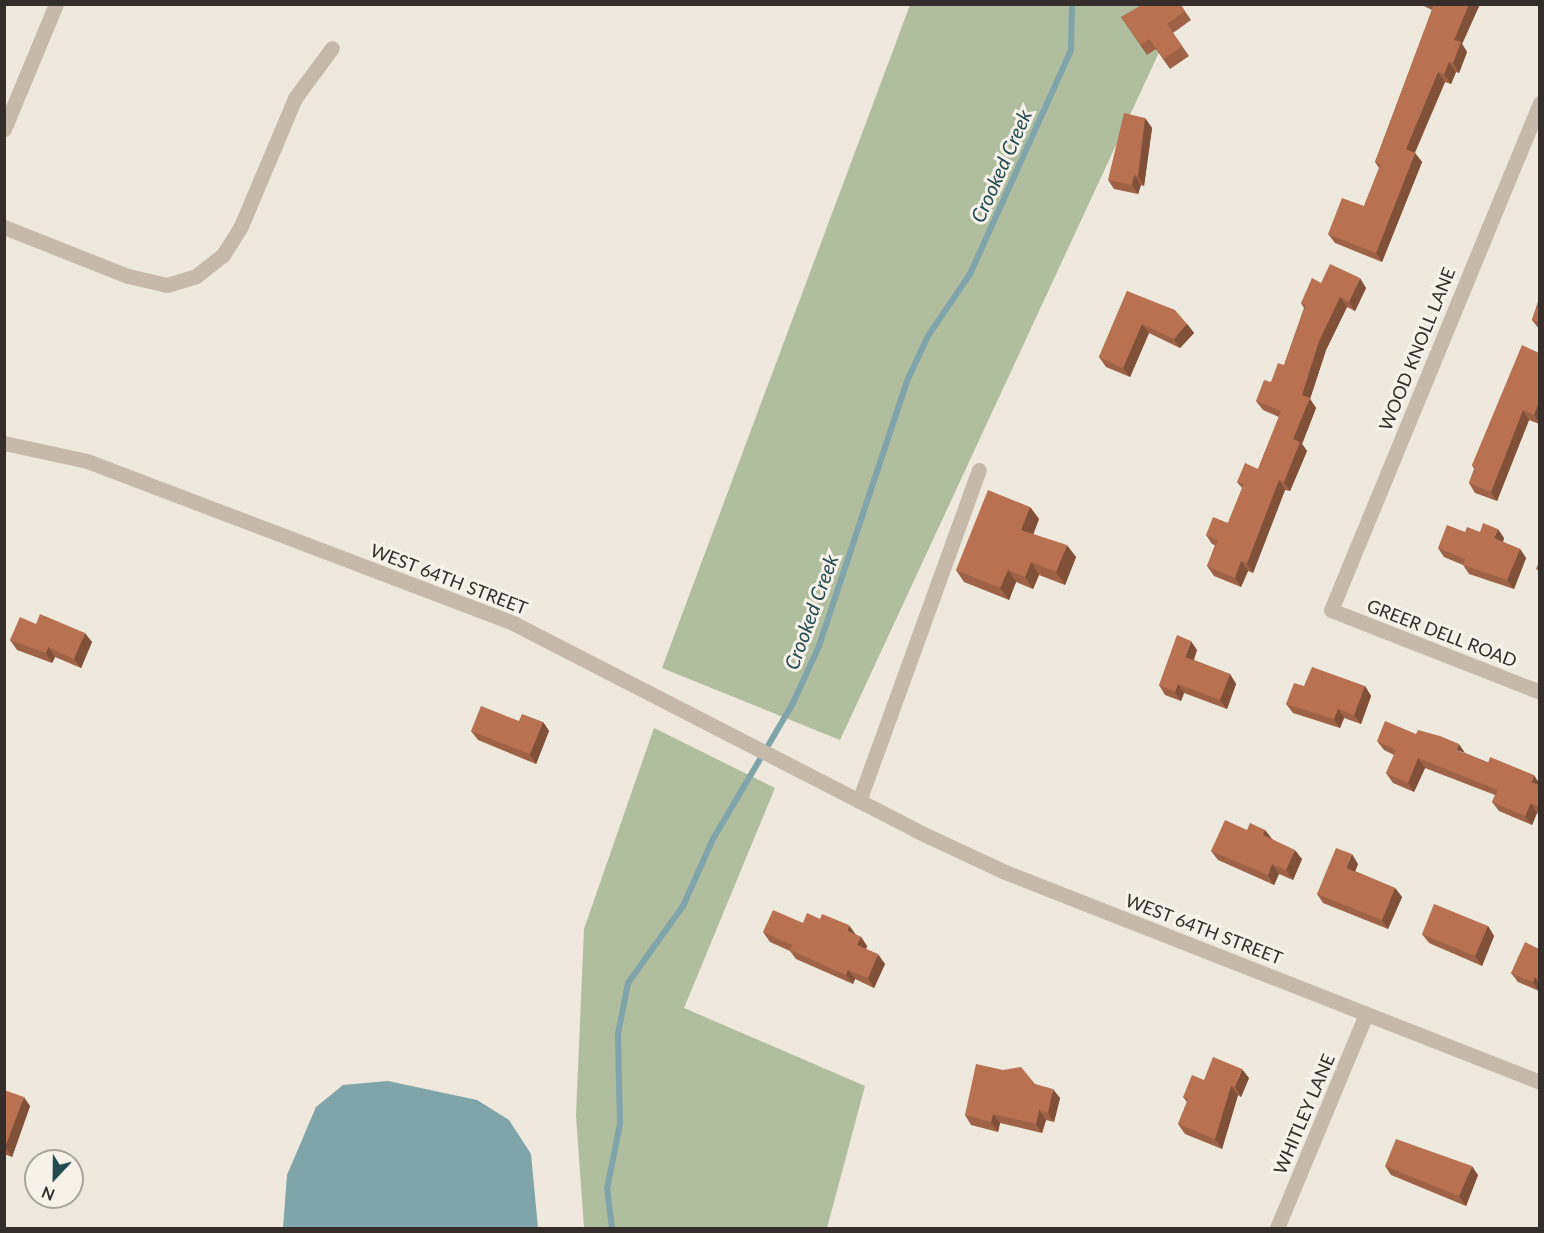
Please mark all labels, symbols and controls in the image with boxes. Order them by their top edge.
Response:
water label: Crooked Creek [965,106,1037,226]
street label: WOOD KNOLL LANE [1374,264,1460,434]
street label: WEST 64TH STREET [367,539,531,619]
water label: Crooked Creek [779,551,843,673]
street label: GREER DELL ROAD [1364,594,1520,672]
street label: WEST 64TH STREET [1122,889,1286,969]
street label: WHITLEY LANE [1269,1050,1339,1178]
north arrow [24,1149,84,1209]
text: N [39,1183,57,1205]

